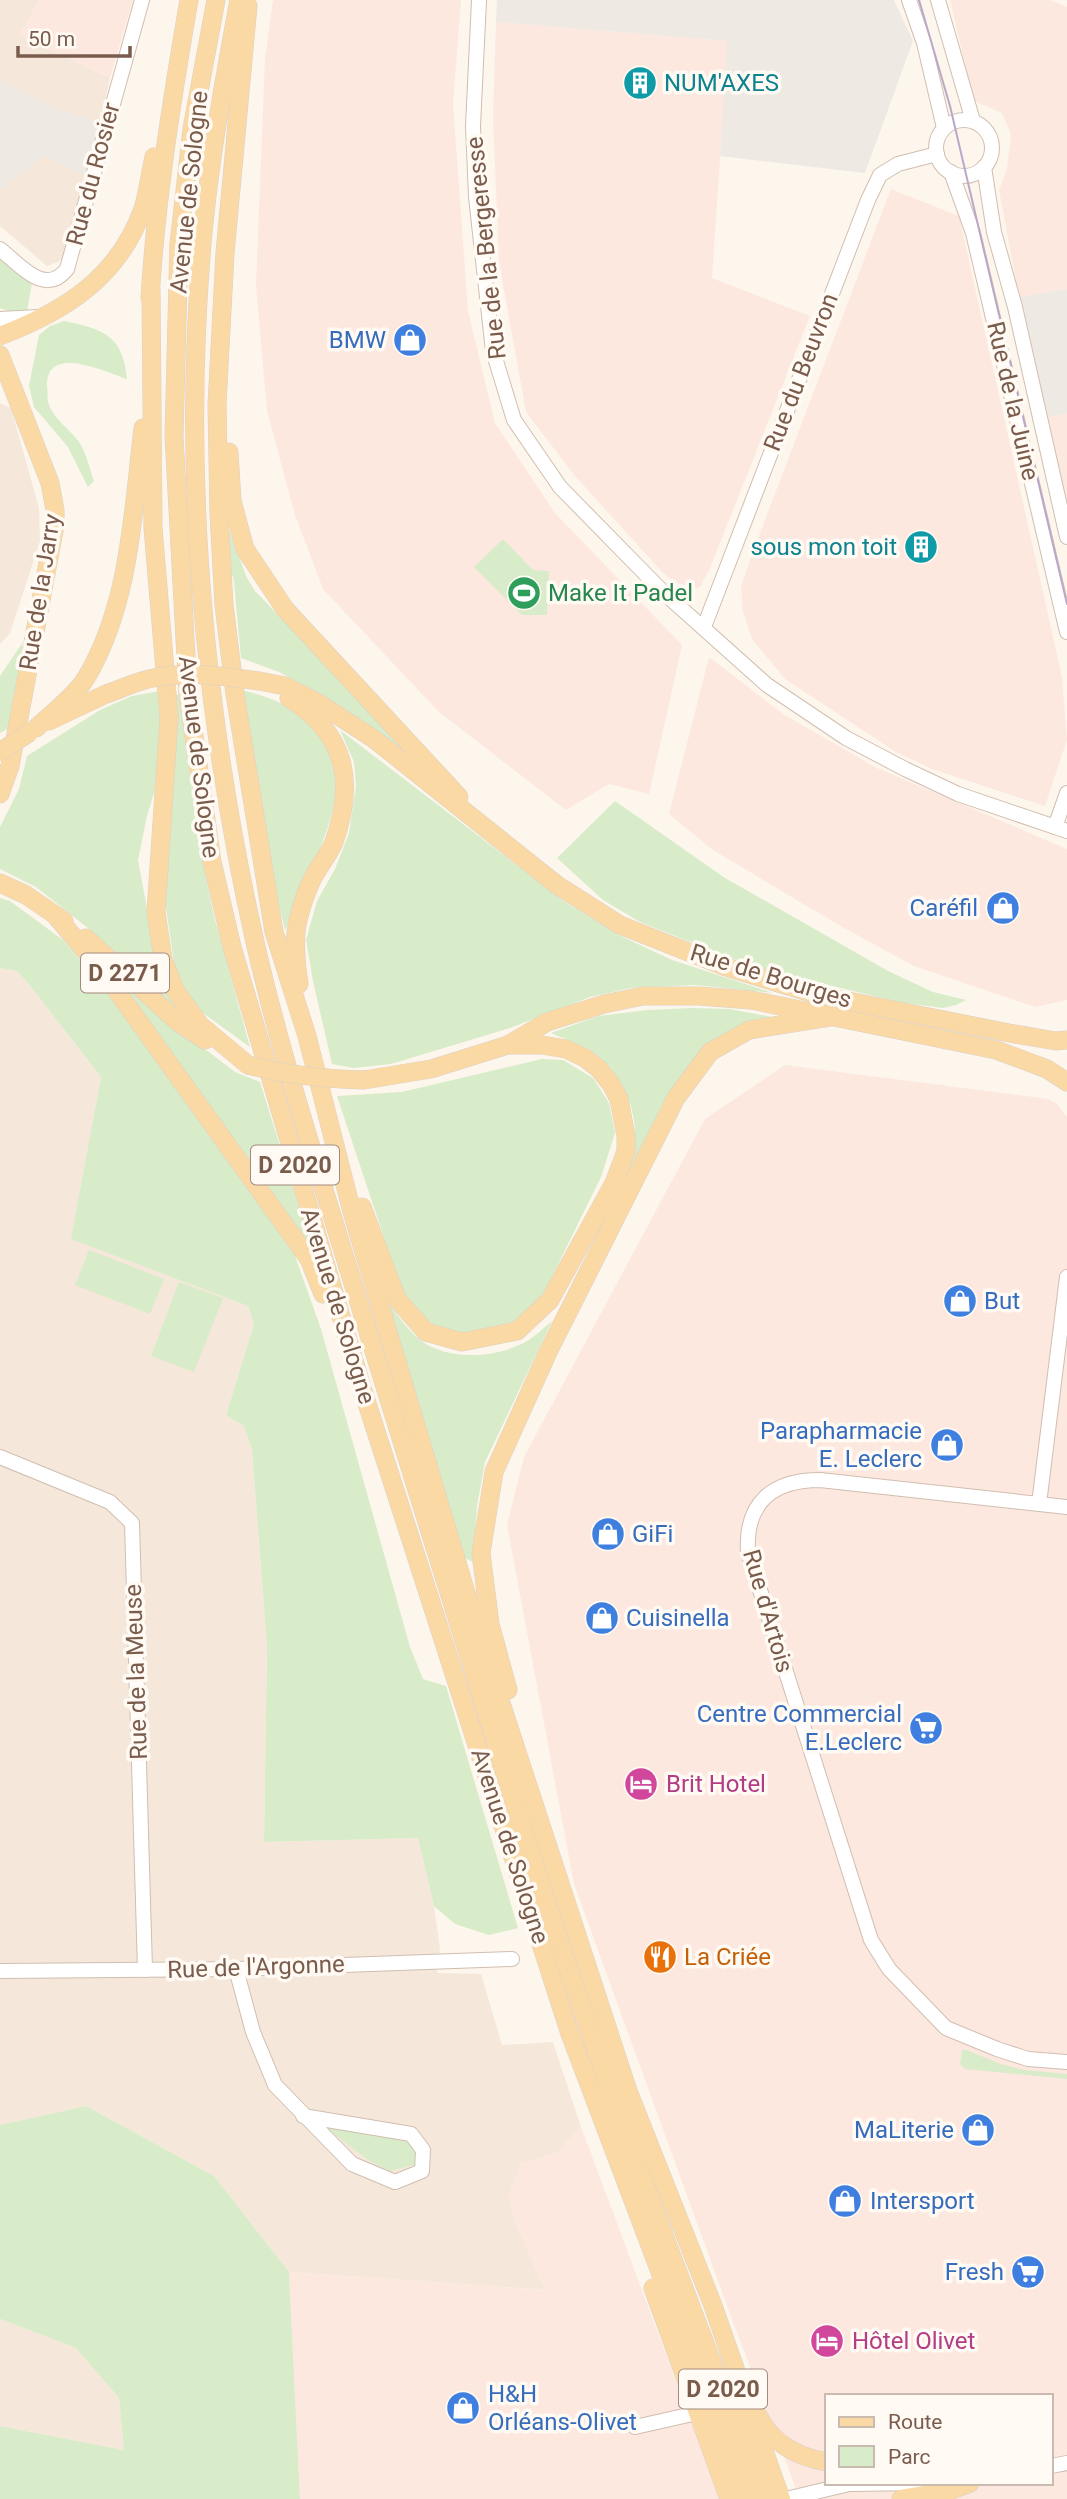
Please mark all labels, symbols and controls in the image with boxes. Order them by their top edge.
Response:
scale bar [18,14,130,58]
text: 50 m [28,27,75,51]
building icon: NUM'AXES [621,64,659,102]
place label: NUM'AXES [664,69,779,97]
street label: Avenue de Sologne [164,89,214,295]
street label: Rue du Rosier [60,99,126,249]
street label: Rue de la Bergeresse [460,135,512,361]
street label: Rue du Beuvron [758,289,844,455]
street label: Rue de la Juine [981,319,1045,483]
shop icon: BMW [391,321,429,359]
place label: BMW [329,326,386,354]
street label: Rue de la Jarry [14,511,66,672]
building icon: sous mon toit [902,528,940,566]
place label: sous mon toit [750,533,897,561]
sports icon: Make It Padel [505,574,543,612]
place label: Make It Padel [548,579,693,607]
street label: Avenue de Sologne [173,654,225,860]
shop icon: Caréfil [984,889,1022,927]
place label: Caréfil [910,894,978,922]
street label: Rue de Bourges [687,938,855,1014]
road number: D 2271 [81,954,169,992]
road number: D 2020 [251,1146,339,1184]
street label: Avenue de Sologne [295,1205,381,1407]
shop icon: But [941,1282,979,1320]
place label: But [984,1287,1020,1315]
place label: Parapharmacie E. Leclerc [760,1417,922,1473]
shop icon: Parapharmacie E. Leclerc [928,1426,966,1464]
shop icon: GiFi [589,1515,627,1553]
place label: GiFi [632,1520,673,1548]
street label: Rue d'Artois [737,1546,799,1676]
street label: Rue de la Meuse [119,1584,153,1760]
shop icon: Cuisinella [583,1599,621,1637]
place label: Cuisinella [626,1604,730,1632]
place label: Centre Commercial E.Leclerc [697,1700,902,1756]
supermarket icon: Centre Commercial E.Leclerc [907,1709,945,1747]
street label: Avenue de Sologne [465,1745,555,1947]
hotel icon: Brit Hotel [622,1765,660,1803]
place label: Brit Hotel [666,1770,766,1798]
restaurant icon: La Criée [641,1938,679,1976]
place label: La Criée [684,1943,771,1971]
street label: Rue de l'Argonne [167,1950,345,1984]
shop icon: MaLiterie [959,2111,997,2149]
place label: MaLiterie [854,2116,954,2144]
shop icon: Intersport [826,2182,864,2220]
place label: Intersport [870,2187,975,2215]
supermarket icon: Fresh [1009,2253,1047,2291]
place label: Fresh [945,2258,1004,2286]
hotel icon: Hôtel Olivet [808,2322,846,2360]
place label: Hôtel Olivet [852,2327,976,2355]
road number: D 2020 [679,2370,767,2408]
place label: H&H Orléans-Olivet [488,2380,637,2436]
shop icon: H&H Orléans-Olivet [444,2389,482,2427]
legend [825,2394,1053,2485]
text: Route [888,2410,943,2434]
text: Parc [888,2445,930,2469]

